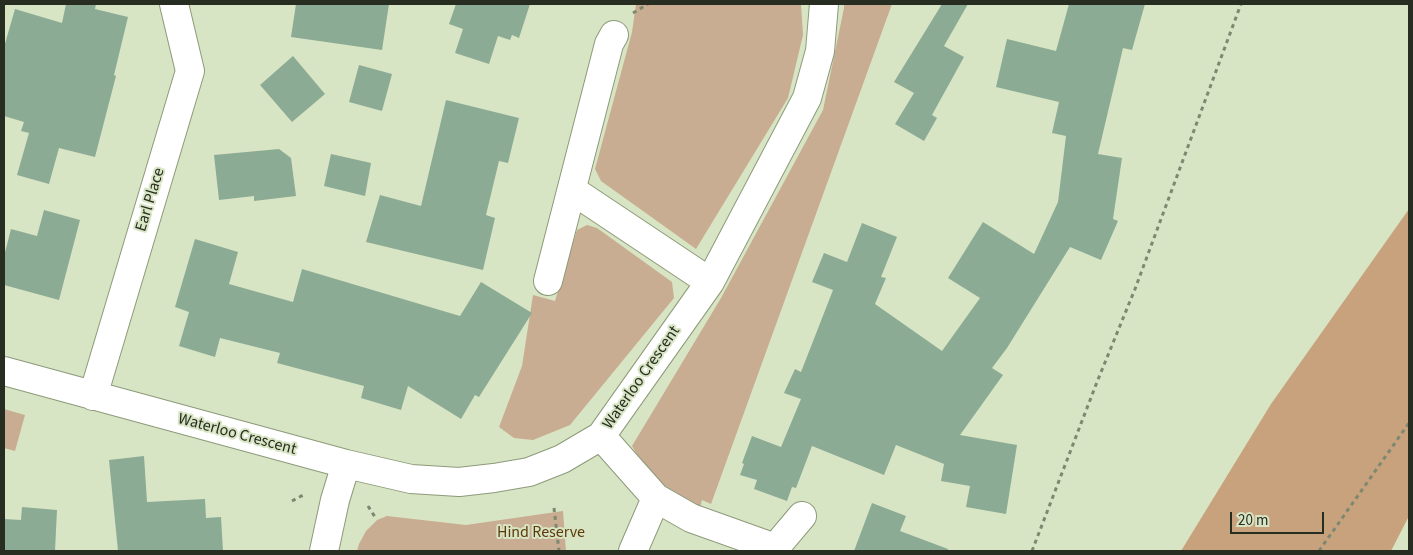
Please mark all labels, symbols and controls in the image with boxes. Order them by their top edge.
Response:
street label: Earl Place [132,166,170,234]
street label: Waterloo Crescent [599,323,685,433]
street label: Waterloo Crescent [176,410,298,460]
scale bar [1233,502,1327,534]
text: 20 m [1238,510,1268,531]
park label: Hind Reserve [497,523,585,543]

